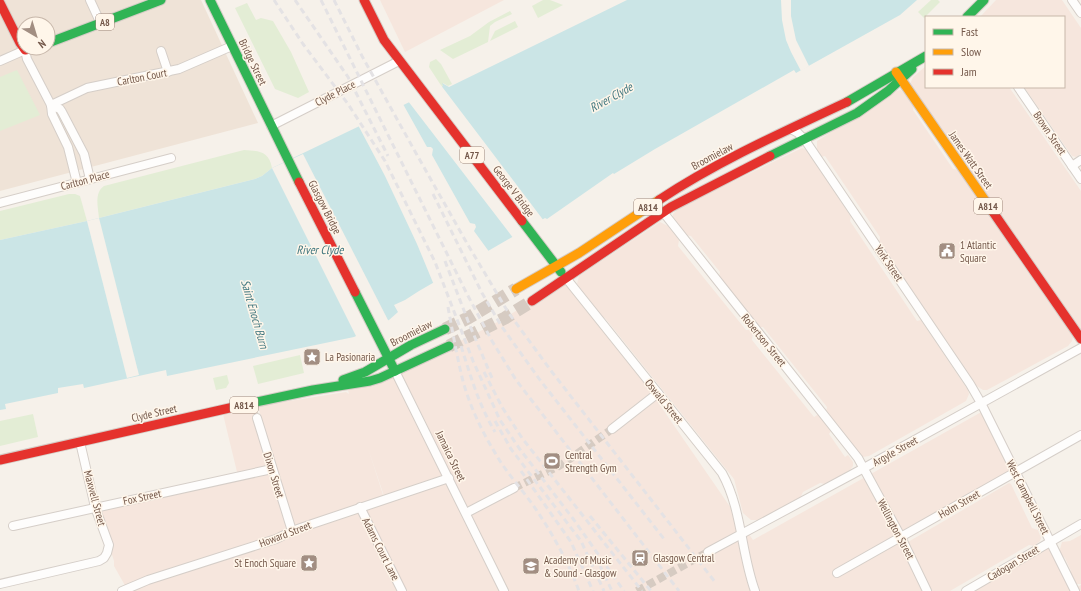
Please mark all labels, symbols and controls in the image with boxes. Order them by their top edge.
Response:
road number: A8 [96,14,114,30]
north arrow [16,16,56,56]
legend [925,16,1065,88]
text: Fast [961,24,979,39]
text: N [35,37,49,51]
street label: Bridge Street [236,37,270,87]
text: Slow [961,44,982,59]
text: Jam [960,64,977,79]
street label: Carlton Court [116,65,168,89]
street label: Clyde Place [312,77,358,109]
water label: River Clyde [587,79,636,115]
street label: Brown Street [1030,109,1070,157]
street label: James Watt Street [945,128,996,192]
street label: Broomielaw [689,139,736,173]
road number: A77 [460,147,484,163]
street label: George V Bridge [490,163,538,220]
street label: Carlton Place [59,167,111,193]
street label: Glasgow Bridge [305,178,345,237]
road number: A814 [974,198,1002,214]
road number: A814 [634,199,662,215]
place label: 1 Atlantic Square [960,238,996,265]
public building icon: 1 Atlantic Square [937,241,957,261]
water label: River Clyde [297,242,344,257]
street label: York Street [872,242,906,284]
water label: Saint Enoch Burn [238,278,272,351]
street label: Robertson Street [739,311,789,369]
street label: Broomielaw [388,316,435,350]
place icon: La Pasionaria [302,347,322,367]
place label: La Pasionaria [325,350,375,364]
street label: Oswald Street [642,376,686,426]
road number: A814 [230,397,258,413]
street label: Clyde Street [130,401,178,425]
street label: Jamaica Street [432,428,469,484]
street label: Argyle Street [870,433,920,469]
place label: Central Strength Gym [565,448,617,475]
street label: Dixon Street [260,450,288,500]
sports icon: Central Strength Gym [542,451,562,471]
street label: West Campbell Street [1003,458,1053,536]
street label: Maxwell Street [81,469,109,527]
street label: Fox Street [122,486,162,508]
street label: Holm Street [936,487,982,521]
street label: Wellington Street [874,496,918,562]
street label: Adams Court Lane [359,515,403,583]
street label: Howard Street [257,518,313,550]
street label: Cadogan Street [985,542,1041,584]
station icon: Glasgow Central [630,548,650,568]
place label: Glasgow Central [653,551,715,565]
place icon: St Enoch Square [299,553,319,573]
place label: Academy of Music & Sound - Glasgow [544,553,617,580]
place label: St Enoch Square [234,556,296,570]
school or university icon: Academy of Music & Sound - Glasgow [521,556,541,576]

